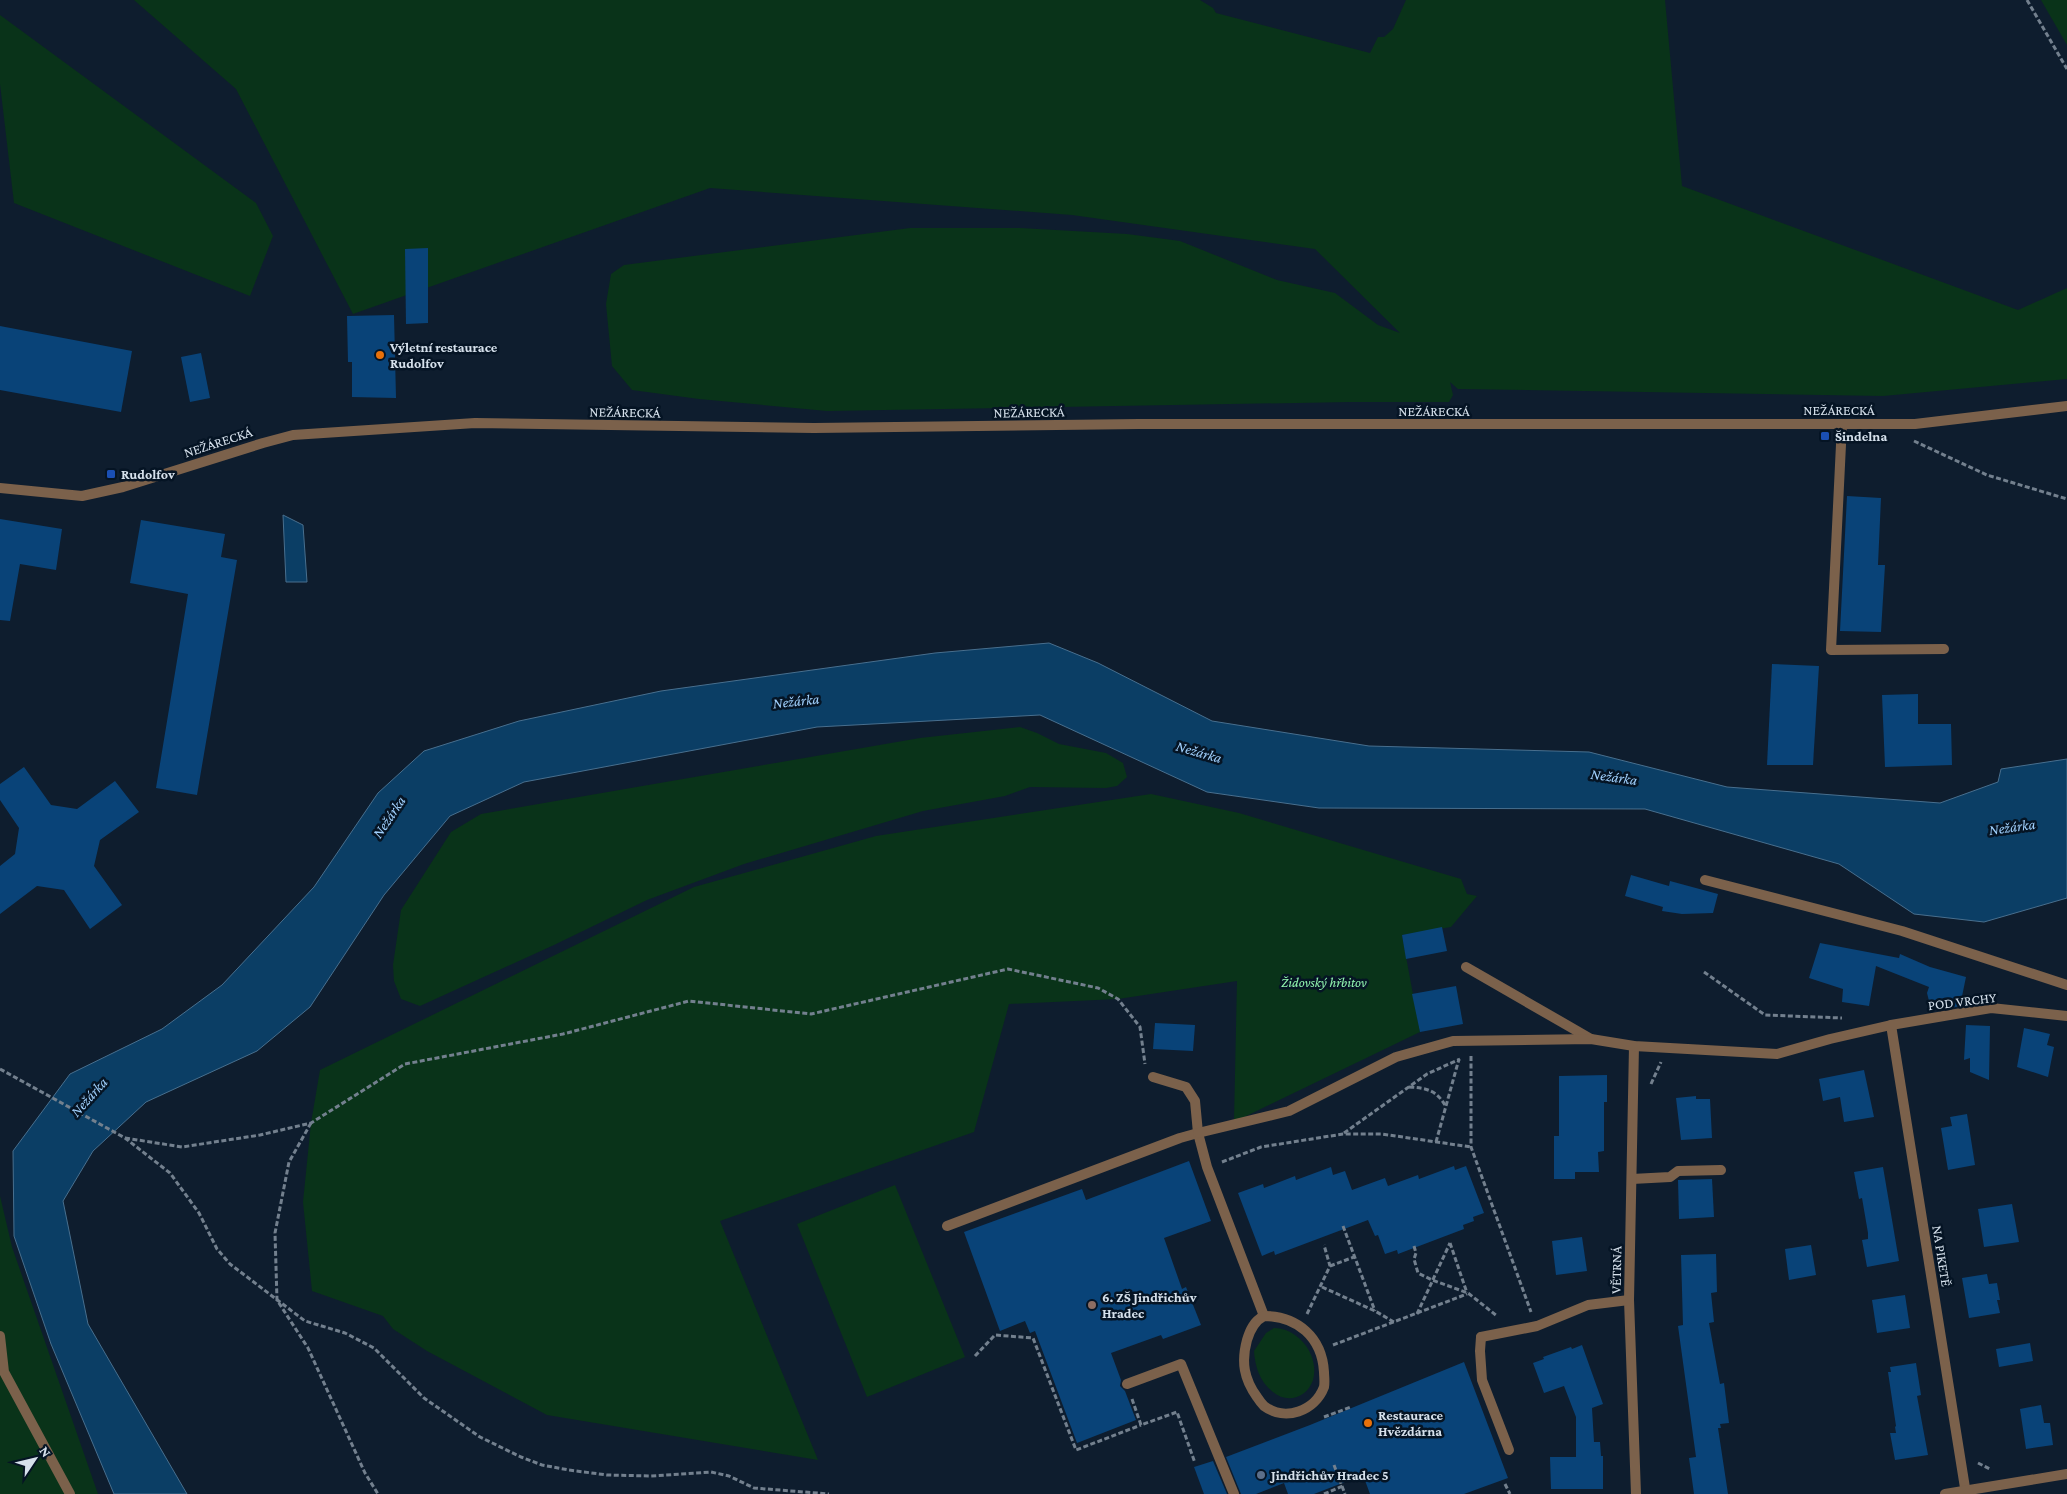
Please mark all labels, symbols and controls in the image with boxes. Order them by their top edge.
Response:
place label: Výletní restaurace Rudolfov [389,339,498,371]
marker: Výletní restaurace Rudolfov [374,349,386,361]
street label: NEŽÁRECKÁ [1803,402,1875,418]
street label: NEŽÁRECKÁ [589,403,661,421]
street label: NEŽÁRECKÁ [993,403,1065,421]
street label: NEŽÁRECKÁ [1398,403,1470,419]
street label: NEŽÁRECKÁ [182,423,254,461]
place label: Šindelna [1835,428,1887,444]
marker: Šindelna [1819,430,1831,442]
place label: Rudolfov [121,466,175,482]
marker: Rudolfov [105,468,117,480]
water label: Nežárka [772,691,820,711]
water label: Nežárka [1174,738,1224,766]
water label: Nežárka [1590,766,1638,788]
water label: Nežárka [369,793,409,841]
water label: Nežárka [1988,816,2036,838]
park label: Židovský hřbitov [1281,974,1367,990]
street label: POD VRCHY [1927,989,1998,1013]
water label: Nežárka [67,1074,111,1120]
street label: NA PIKETĚ [1929,1224,1955,1288]
street label: VĚTRNÁ [1608,1246,1624,1294]
place label: 6. ZŠ Jindřichův Hradec [1102,1289,1197,1321]
marker: 6. ZŠ Jindřichův Hradec [1086,1299,1098,1311]
place label: Restaurace Hvězdárna [1378,1407,1444,1439]
marker: Restaurace Hvězdárna [1362,1417,1374,1429]
north arrow [10,1434,60,1484]
text: N [36,1443,55,1460]
place label: Jindřichův Hradec 5 [1269,1467,1389,1483]
marker: Jindřichův Hradec 5 [1255,1469,1267,1481]

